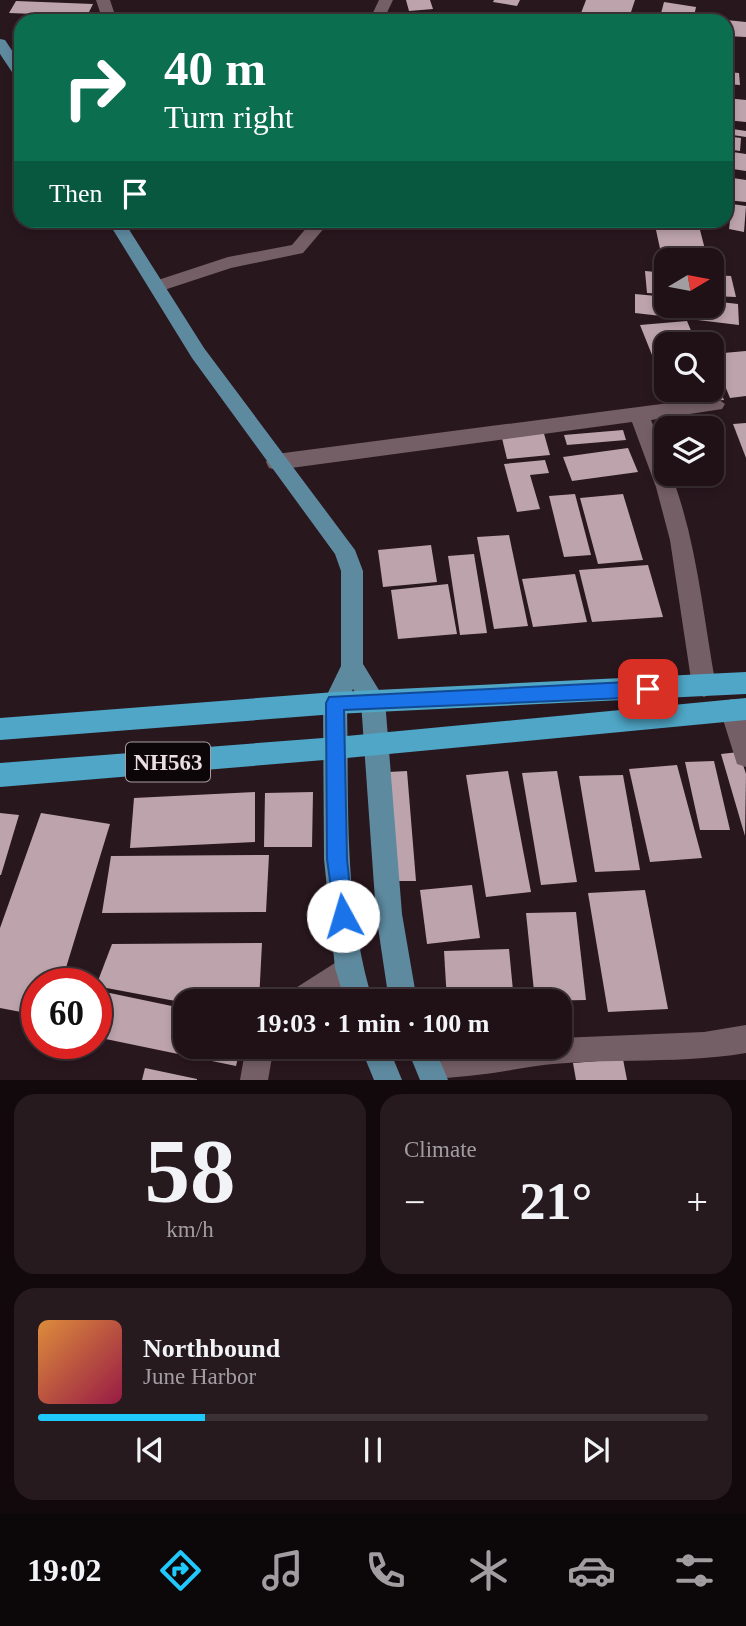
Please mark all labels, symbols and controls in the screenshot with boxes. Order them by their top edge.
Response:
text: 40 m [164,41,266,96]
icon: right [49,42,140,133]
text: Turn right [164,99,294,135]
icon: arrive [116,175,154,213]
text: Then [49,179,102,208]
north arrow [654,248,724,318]
map controls [654,248,724,486]
button: search [654,332,724,402]
button: layers [654,416,724,486]
pin [618,659,678,719]
icon: arrive [629,670,667,708]
road number: NH563 [126,742,210,782]
position arrow [306,879,380,953]
speed limit sign: 60 [21,968,112,1059]
text: 19:03 · 1 min · 100 m [256,1009,490,1038]
text: 58 [145,1121,236,1222]
text: Climate [404,1137,477,1162]
text: 21° [520,1173,592,1230]
text: − [404,1181,425,1223]
text: + [687,1181,708,1223]
text: km/h [166,1217,214,1242]
text: Northbound [143,1334,280,1363]
text: June Harbor [143,1364,256,1389]
icon: previous [131,1431,169,1469]
icon: pause [354,1431,392,1469]
icon: next [577,1431,615,1469]
icon: directions [156,1546,205,1595]
icon: music [258,1546,307,1595]
icon: phone [361,1546,410,1595]
icon: climate [464,1546,513,1595]
icon: car [567,1546,616,1595]
icon: filters [670,1546,719,1595]
text: 19:02 [27,1552,102,1588]

